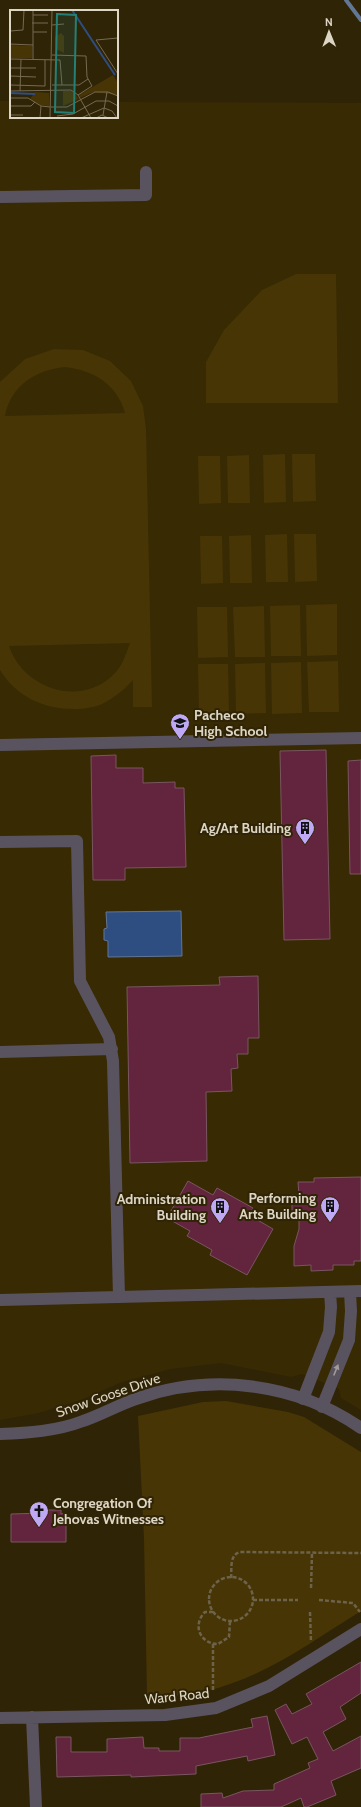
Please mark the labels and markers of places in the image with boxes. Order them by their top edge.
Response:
place label: Pacheco High School [194,706,267,740]
school or university icon: Pacheco High School [169,712,191,740]
building icon: Ag/Art Building [294,817,316,845]
place label: Ag/Art Building [200,819,291,837]
place label: Performing Arts Building [239,1189,316,1223]
place label: Administration Building [117,1190,206,1224]
building icon: Performing Arts Building [319,1195,341,1223]
building icon: Administration Building [209,1196,231,1224]
place label: Congregation Of Jehovas Witnesses [52,1494,164,1528]
church icon: Congregation Of Jehovas Witnesses [28,1500,50,1528]

